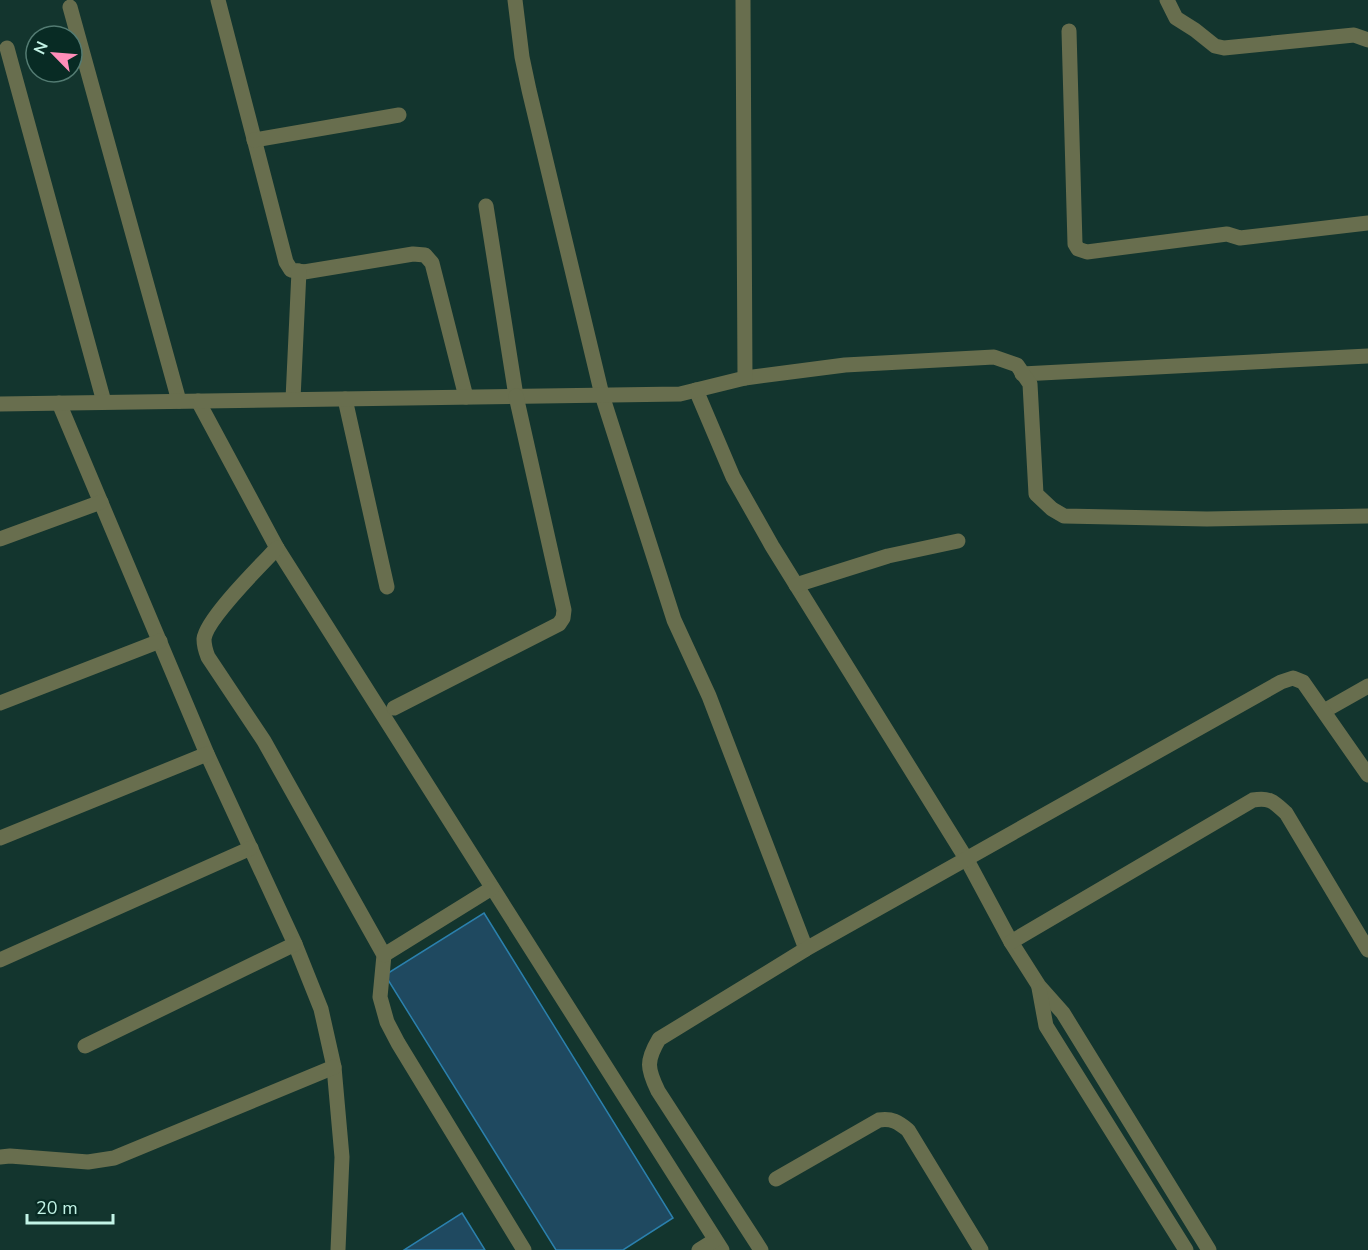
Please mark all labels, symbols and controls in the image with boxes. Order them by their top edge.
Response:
north arrow [24,24,84,84]
text: N [29,38,54,58]
scale bar [27,1187,112,1225]
text: 20 m [36,1196,78,1220]

